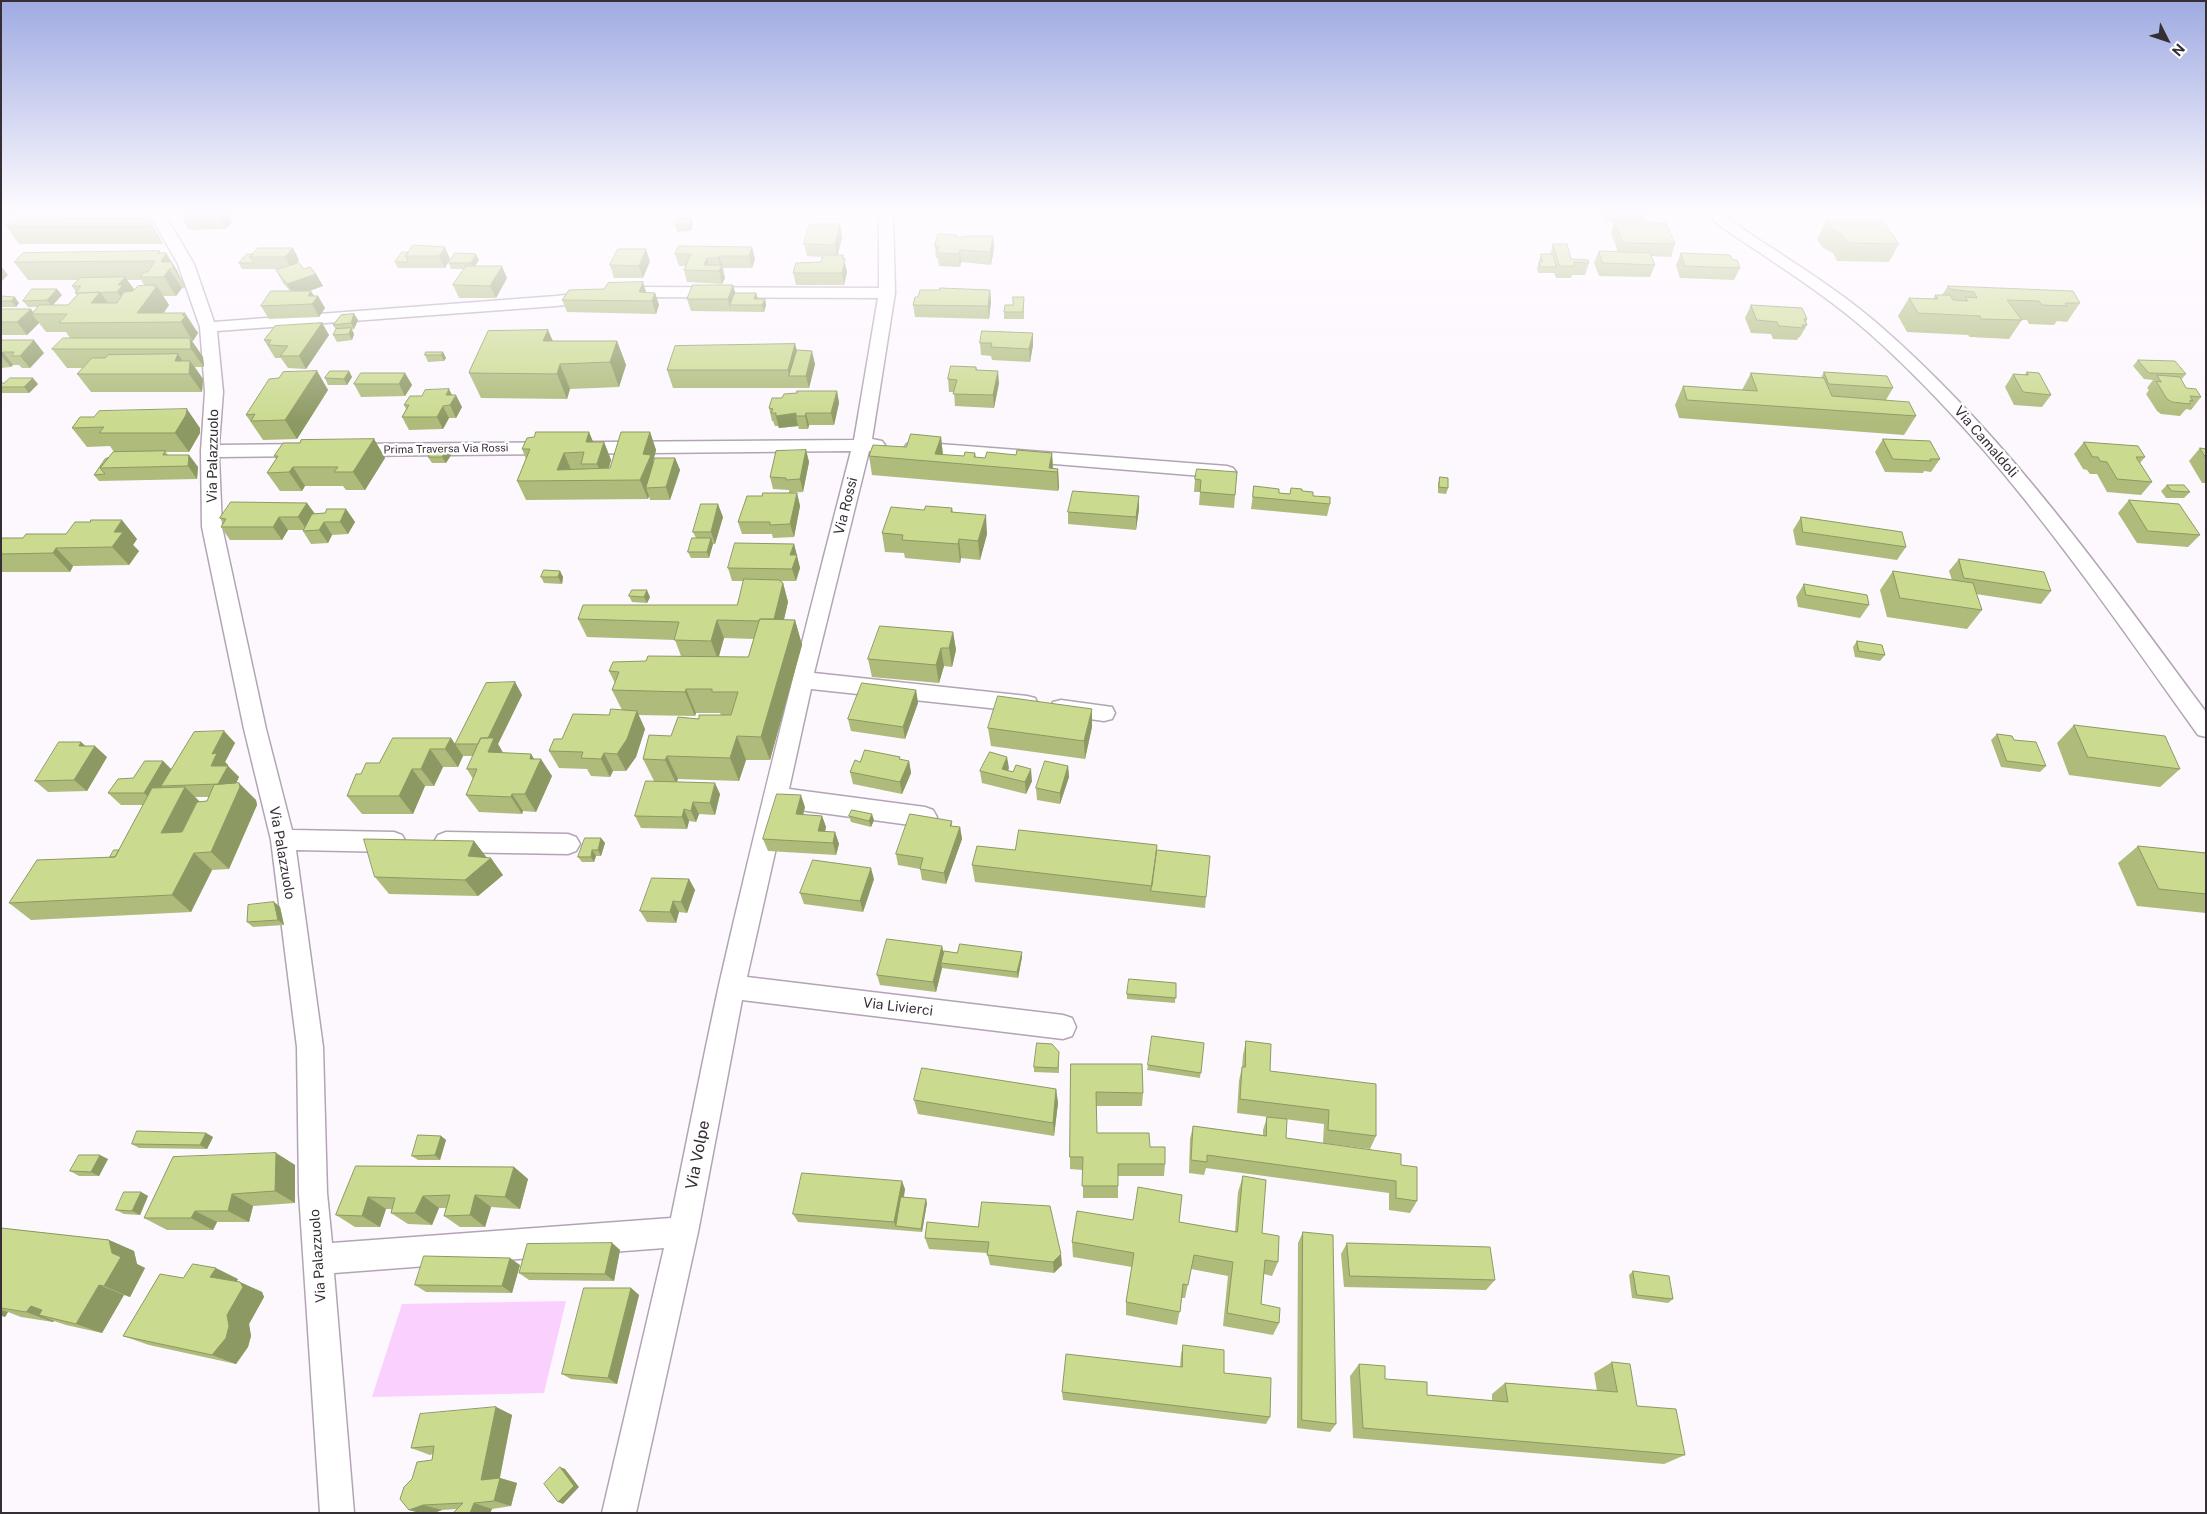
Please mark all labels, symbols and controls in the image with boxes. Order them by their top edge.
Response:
north arrow [2142,15,2192,65]
text: N [2169,40,2188,59]
street label: Via Camaldoli [1950,403,2022,481]
street label: Via Palazzuolo [204,409,222,503]
street label: Prima Traversa Via Rossi [383,441,509,457]
street label: Via Rossi [831,475,861,537]
street label: Via Palazzuolo [266,805,298,901]
street label: Via Livierci [862,994,934,1020]
street label: Via Volpe [682,1119,714,1191]
street label: Via Palazzuolo [306,1209,330,1303]

